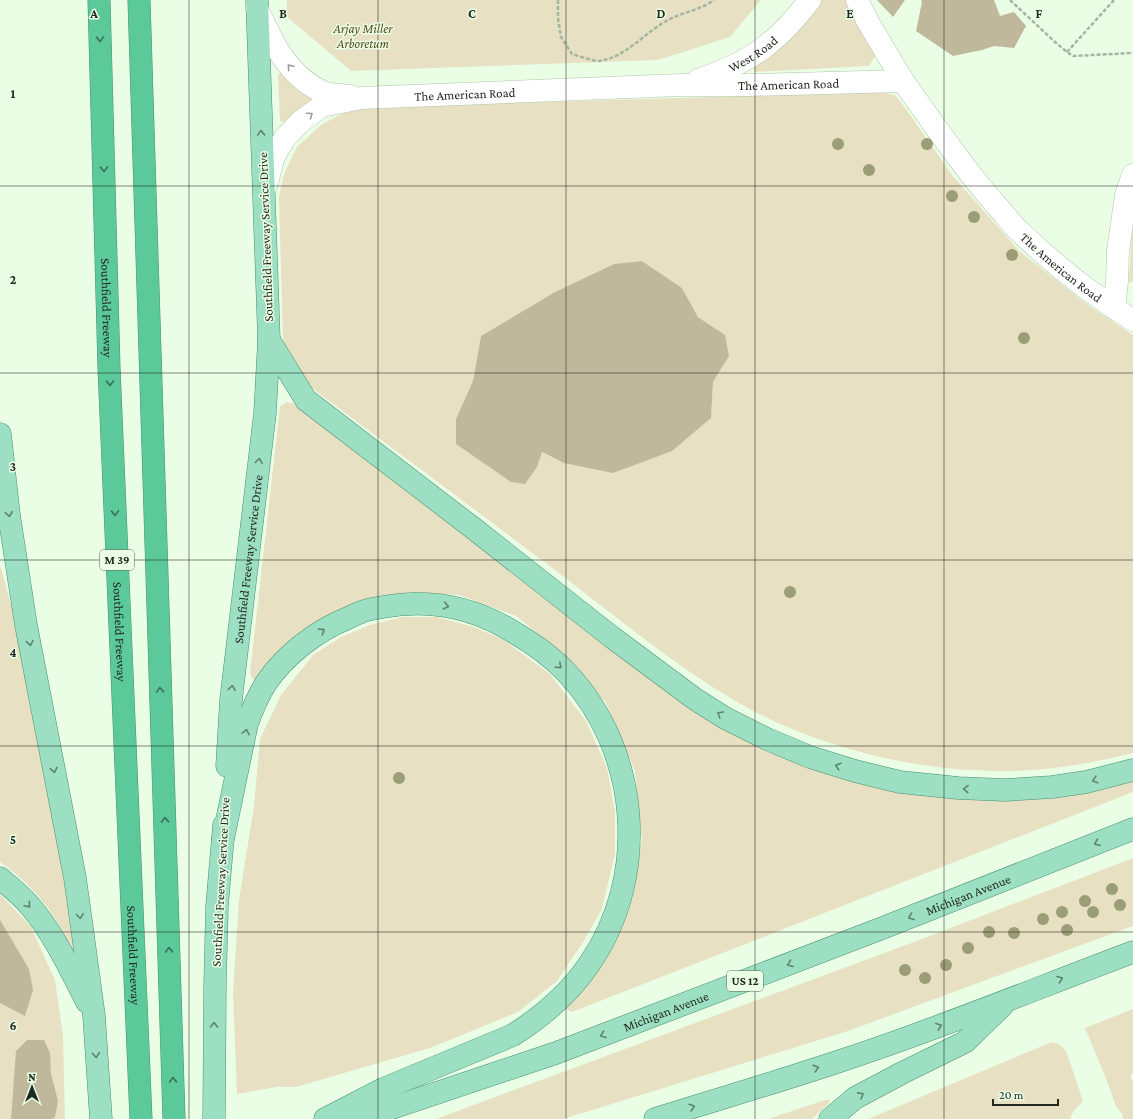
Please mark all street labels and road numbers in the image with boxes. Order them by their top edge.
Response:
street label: West Road [726,33,781,75]
street label: The American Road [738,76,840,93]
street label: The American Road [414,85,516,104]
street label: Southfield Freeway Service Drive [255,152,276,322]
street label: The American Road [1017,230,1105,305]
street label: Southfield Freeway [98,258,116,359]
street label: Southfield Freeway Service Drive [231,474,266,644]
road number: M 39 [100,550,134,570]
street label: Southfield Freeway [110,582,129,683]
street label: Southfield Freeway Service Drive [209,797,232,967]
street label: Michigan Avenue [924,871,1013,918]
street label: Southfield Freeway [124,905,143,1006]
road number: US 12 [727,971,763,991]
street label: Michigan Avenue [621,988,711,1035]

